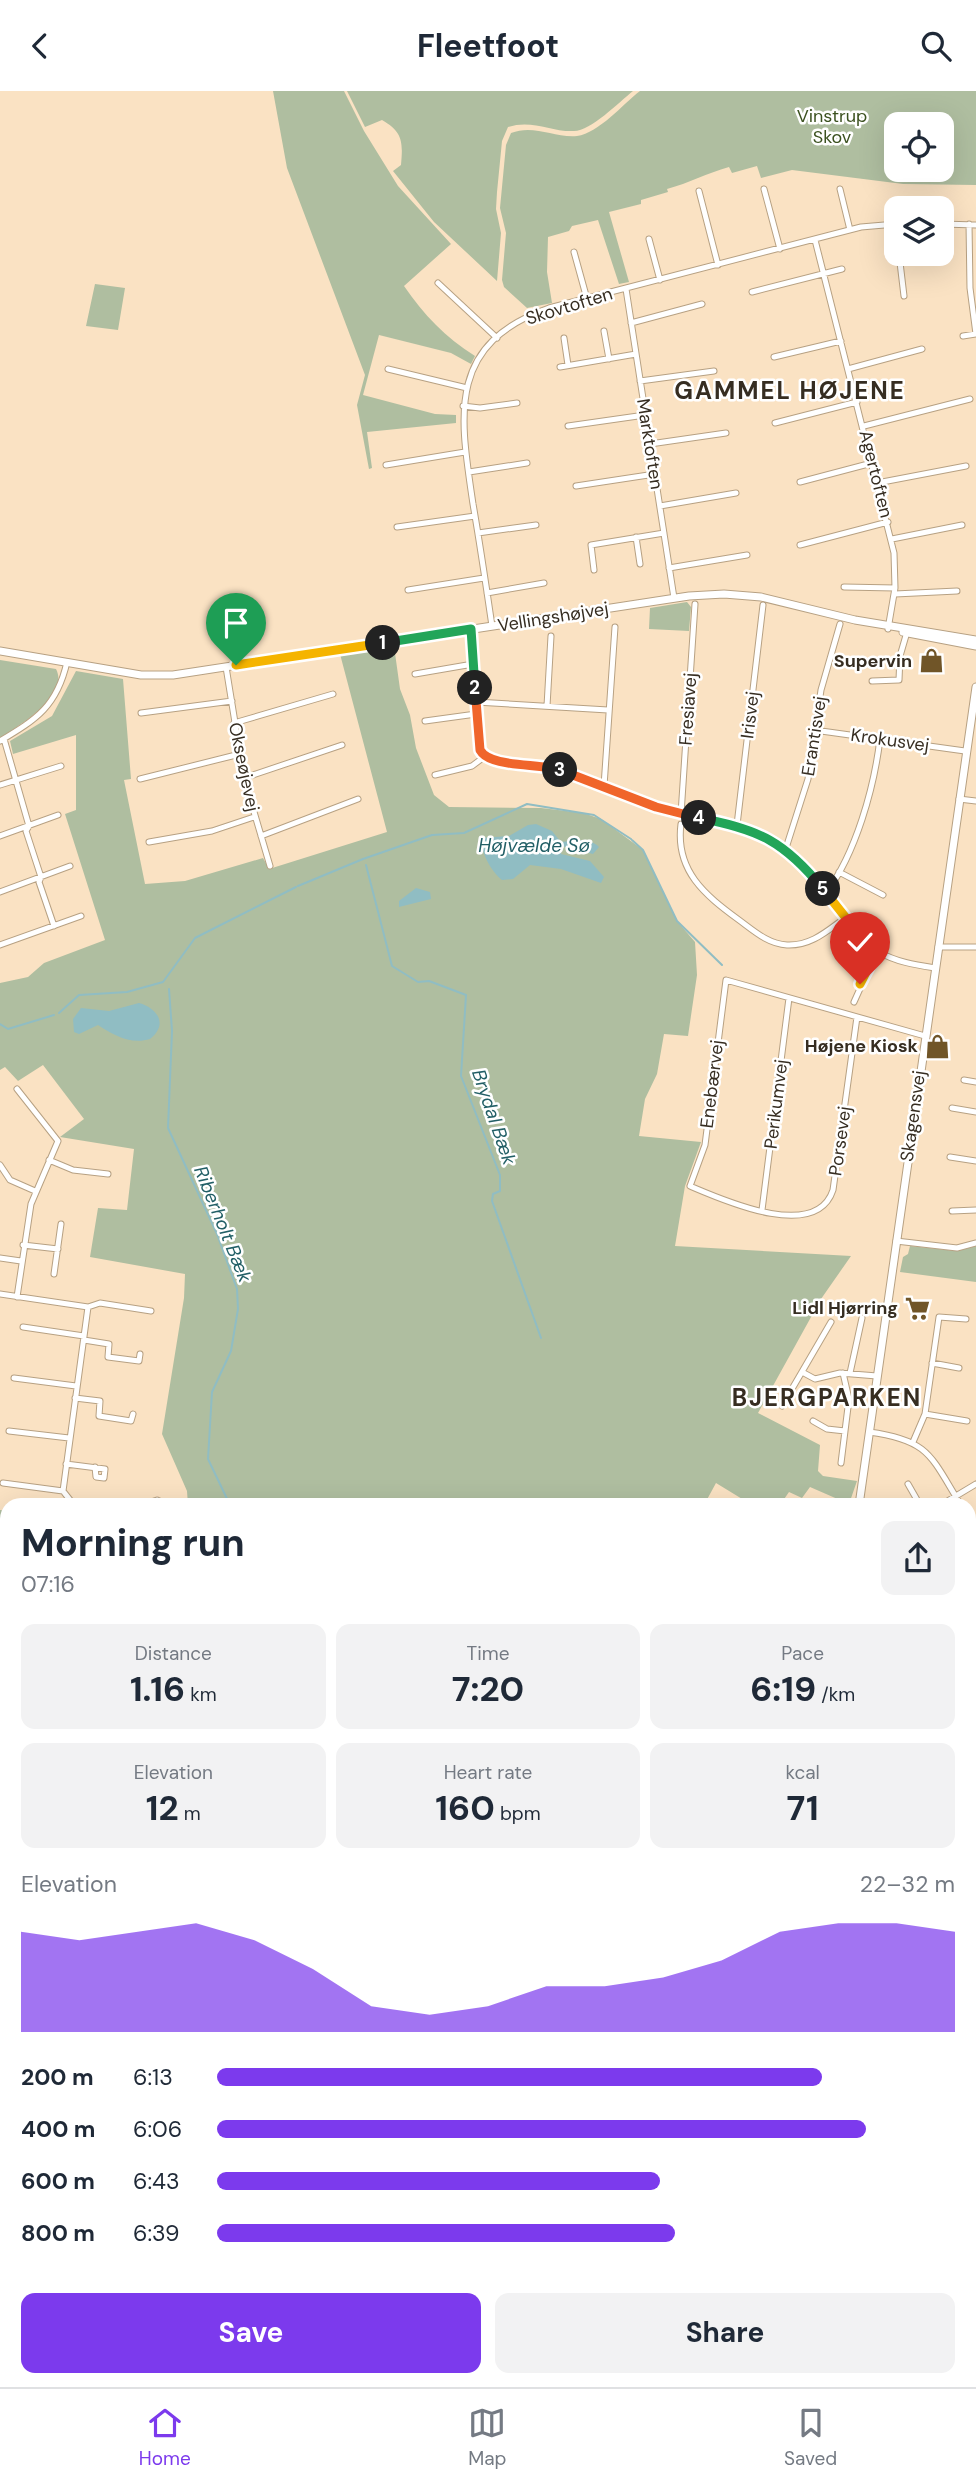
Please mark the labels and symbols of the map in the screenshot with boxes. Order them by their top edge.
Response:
park label: Vinstrup Skov [797,104,867,149]
street label: Skovtoften [523,281,615,331]
district label: GAMMEL HØJENE [674,375,906,406]
street label: Marktoften [631,397,669,491]
street label: Agertoften [854,428,898,520]
pin [206,593,266,665]
street label: Vellingshøjvej [496,596,610,638]
pin: 1 [366,625,400,661]
shop icon: Supervin [918,647,946,675]
place label: Supervin [834,649,912,673]
pin: 2 [458,671,492,705]
street label: Fresiavej [673,672,703,746]
street label: Irisvej [735,690,765,740]
street label: Erantisvej [796,694,832,778]
street label: Okseøjevej [223,720,265,814]
street label: Krokusvej [849,723,931,757]
pin: 3 [542,753,578,787]
pin: 4 [682,801,716,835]
water label: Højvælde Sø [478,833,590,858]
pin: 5 [806,871,840,907]
pin [830,912,890,984]
shop icon: Højene Kiosk [924,1032,952,1060]
place label: Højene Kiosk [805,1034,919,1058]
street label: Enebærvej [695,1038,729,1130]
street label: Perikumvej [759,1058,793,1150]
water label: Brydal Bæk [466,1066,522,1168]
street label: Skagensvej [895,1069,931,1163]
street label: Porsevej [823,1105,857,1177]
water label: Riberholt Bæk [188,1162,258,1286]
supermarket icon: Lidl Hjørring [904,1294,932,1322]
place label: Lidl Hjørring [792,1296,898,1320]
district label: BJERGPARKEN [732,1382,922,1413]

